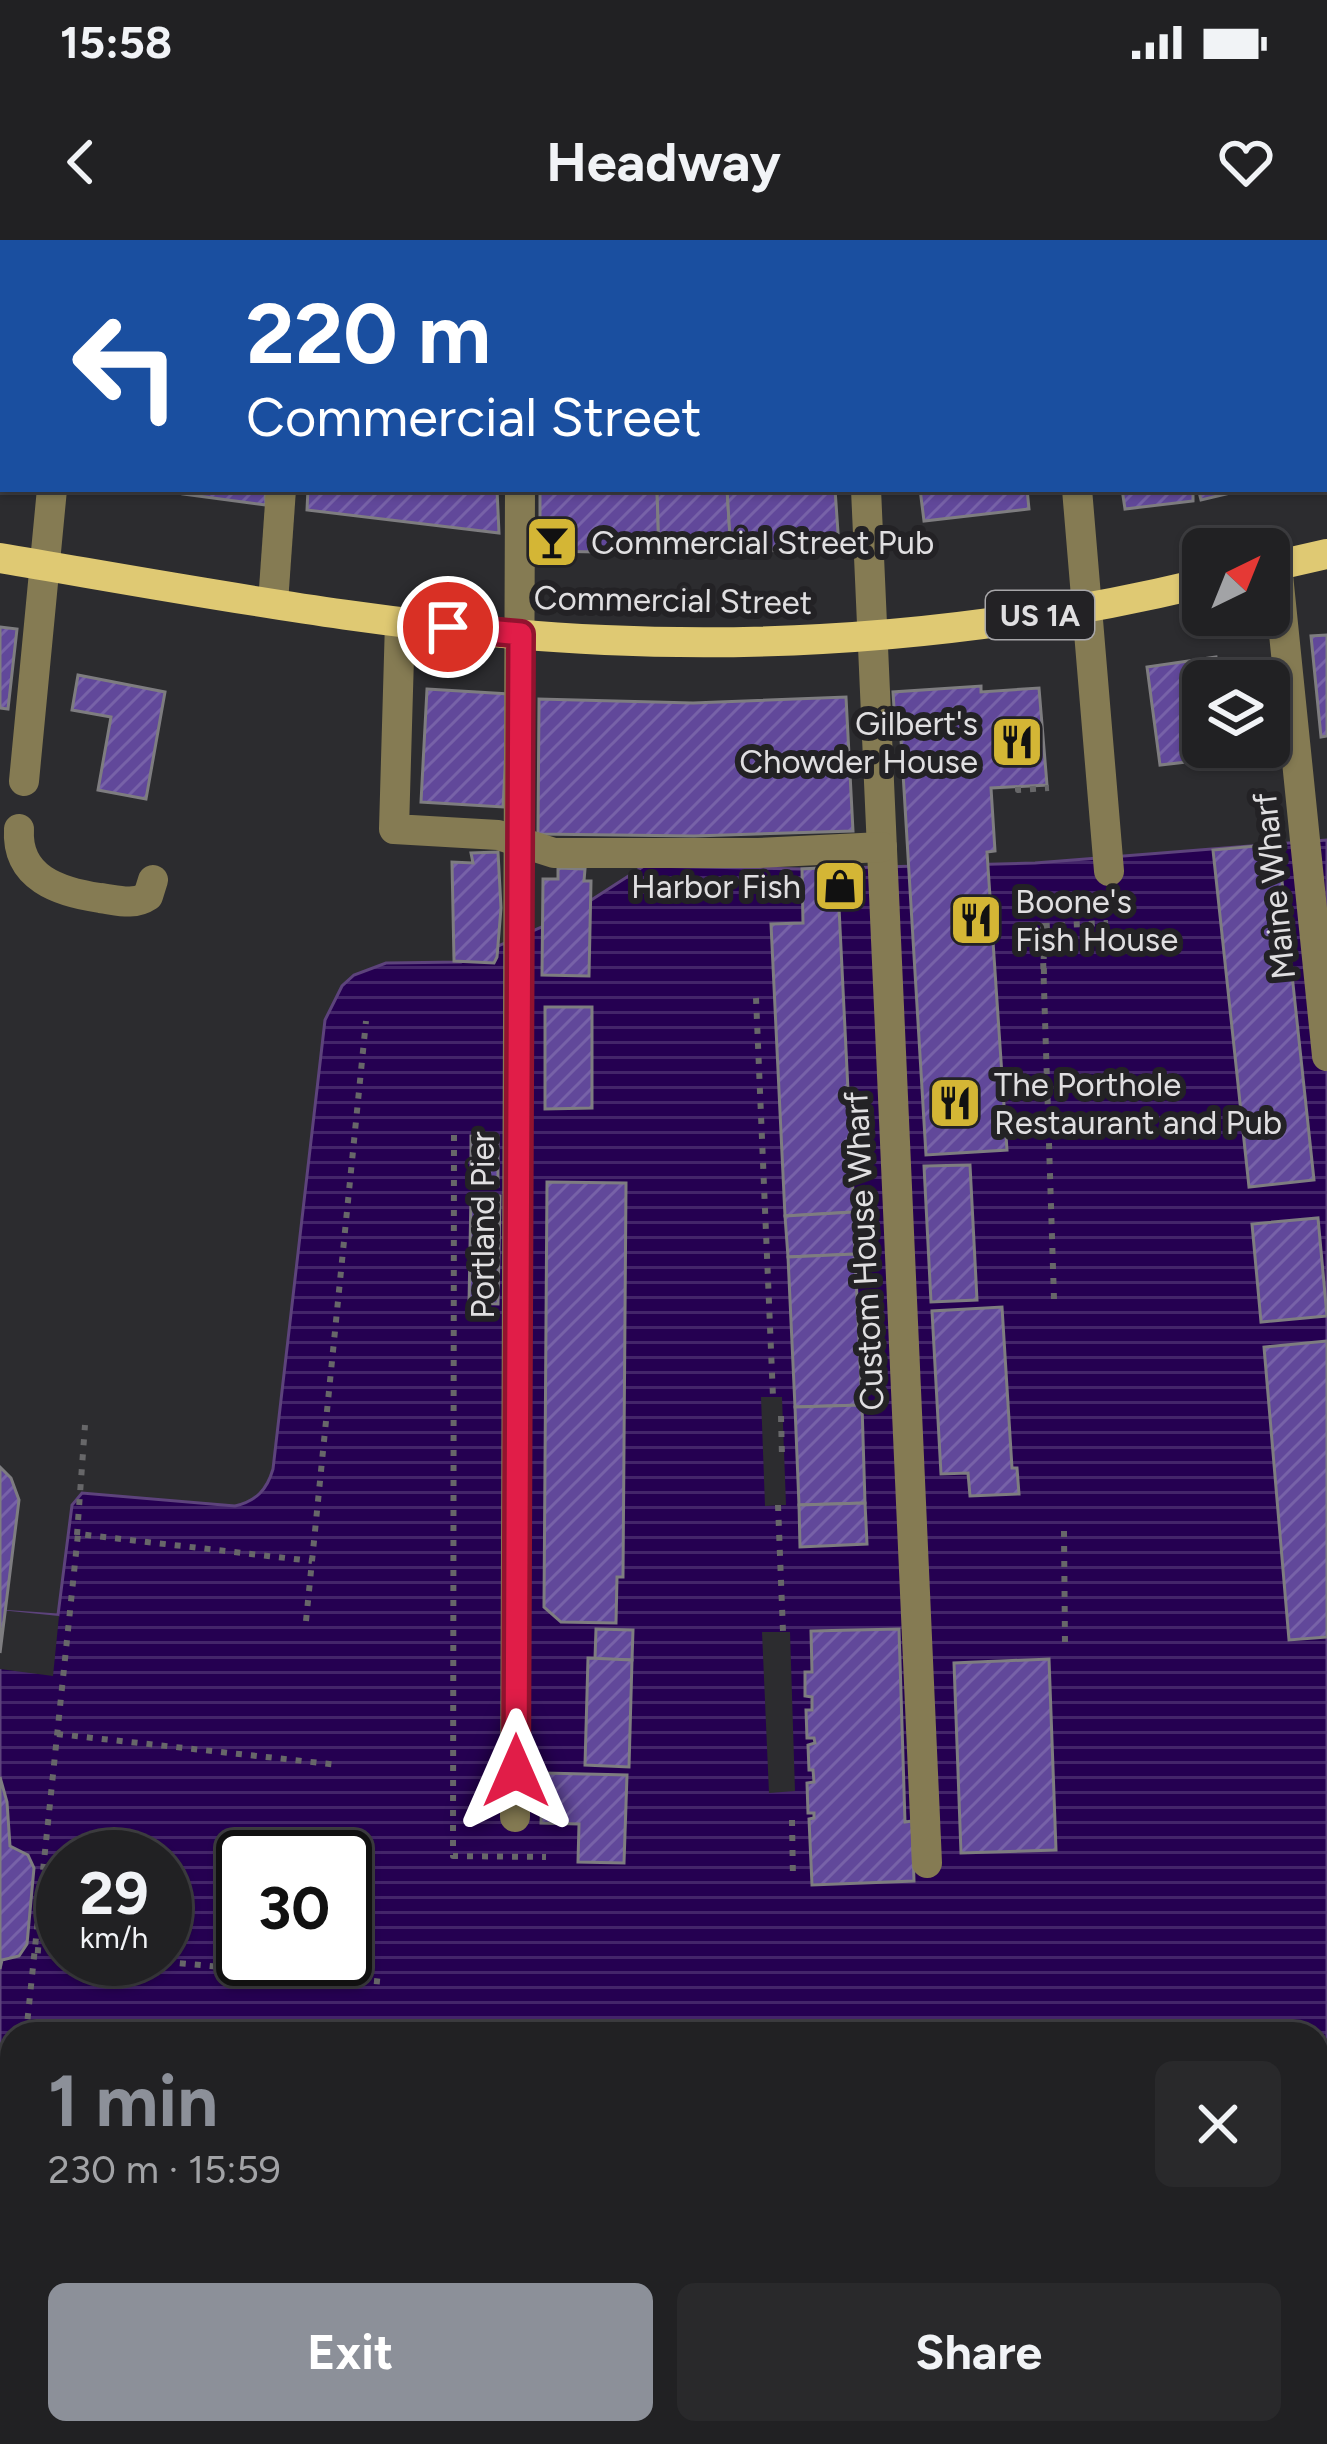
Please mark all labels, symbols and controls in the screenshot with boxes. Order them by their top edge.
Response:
text: 15:58 [60,15,172,69]
icon: back [48,129,114,195]
icon: heart [1213,129,1279,195]
text: Headway [546,130,781,195]
text: 220 m [246,283,491,384]
icon: left [48,288,204,444]
text: Commercial Street [246,385,702,450]
bar icon: Commercial Street Pub [524,514,580,570]
place label: Commercial Street Pub [591,523,934,562]
north arrow [1182,528,1290,636]
map controls [1182,528,1290,768]
pin [397,576,499,678]
street label: Commercial Street [533,578,813,622]
road number: US 1A [986,591,1094,639]
icon: arrive [415,594,481,660]
button: layers [1182,660,1290,768]
place label: Gilbert's Chowder House [739,704,978,781]
restaurant icon: Gilbert's Chowder House [989,714,1045,770]
street label: Maine Wharf [1245,790,1303,981]
shop icon: Harbor Fish [812,858,868,914]
place label: Harbor Fish [631,867,801,906]
place label: Boone's Fish House [1015,882,1178,959]
restaurant icon: Boone's Fish House [948,892,1004,948]
place label: The Porthole Restaurant and Pub [994,1065,1282,1142]
restaurant icon: The Porthole Restaurant and Pub [927,1075,983,1131]
street label: Custom House Wharf [836,1090,892,1412]
street label: Portland Pier [463,1131,502,1319]
position arrow [453,1708,579,1834]
speed limit sign: 30 [216,1830,372,1986]
text: 29 [79,1857,149,1929]
text: km/h [80,1919,148,1956]
text: 1 min [48,2058,218,2144]
button: close [1155,2061,1281,2187]
text: 230 m · 15:59 [48,2146,281,2193]
button: Exit [48,2283,653,2421]
button: Share [677,2283,1281,2421]

